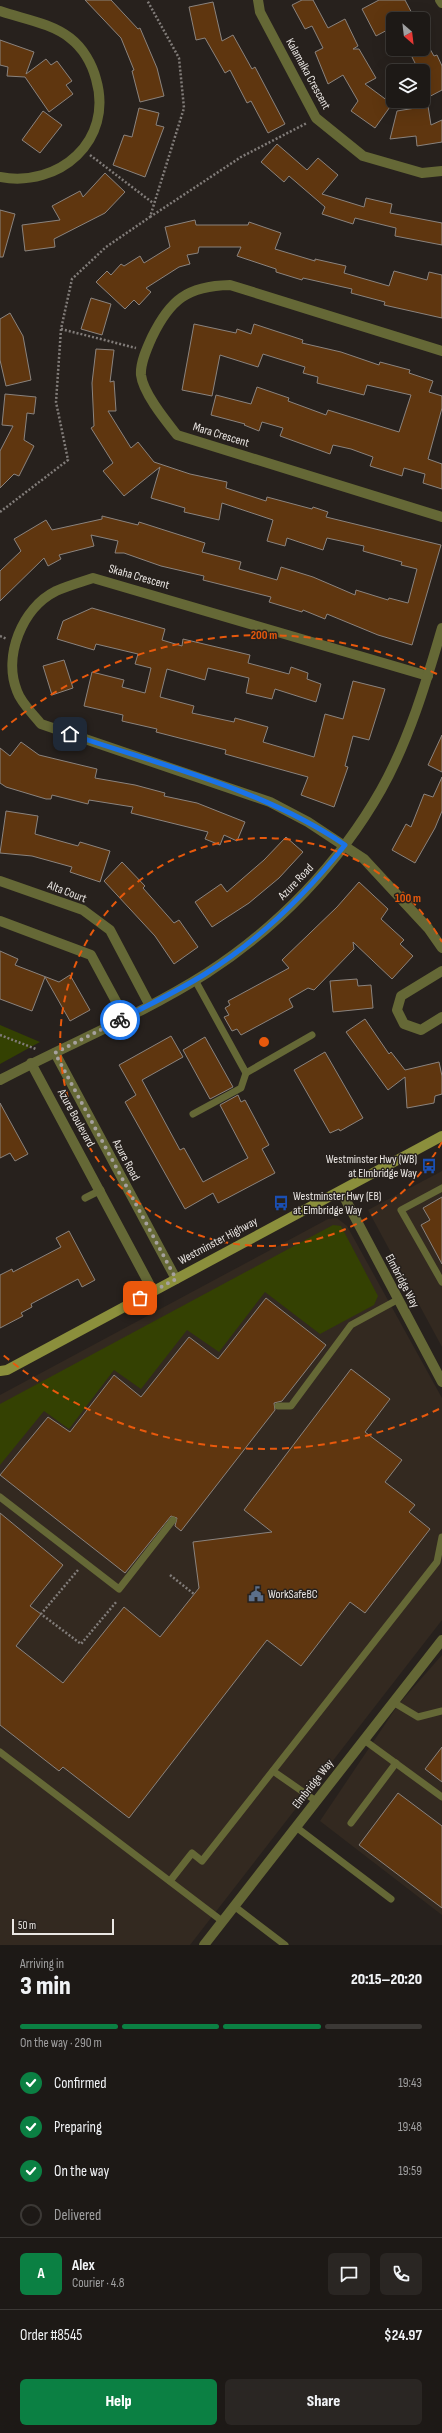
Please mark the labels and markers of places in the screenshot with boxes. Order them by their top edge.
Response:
pin [53,717,87,751]
centre of rings [257,1035,271,1049]
place label: Westminster Hwy (WB) at Elmbridge Way [326,1152,417,1181]
bus stop icon: Westminster Hwy (WB) at Elmbridge Way [420,1157,438,1175]
place label: Westminster Hwy (EB) at Elmbridge Way [293,1189,381,1218]
bus stop icon: Westminster Hwy (EB) at Elmbridge Way [272,1194,290,1212]
pin [123,1281,157,1315]
public building icon: WorkSafeBC [247,1585,265,1603]
place label: WorkSafeBC [268,1587,318,1602]

